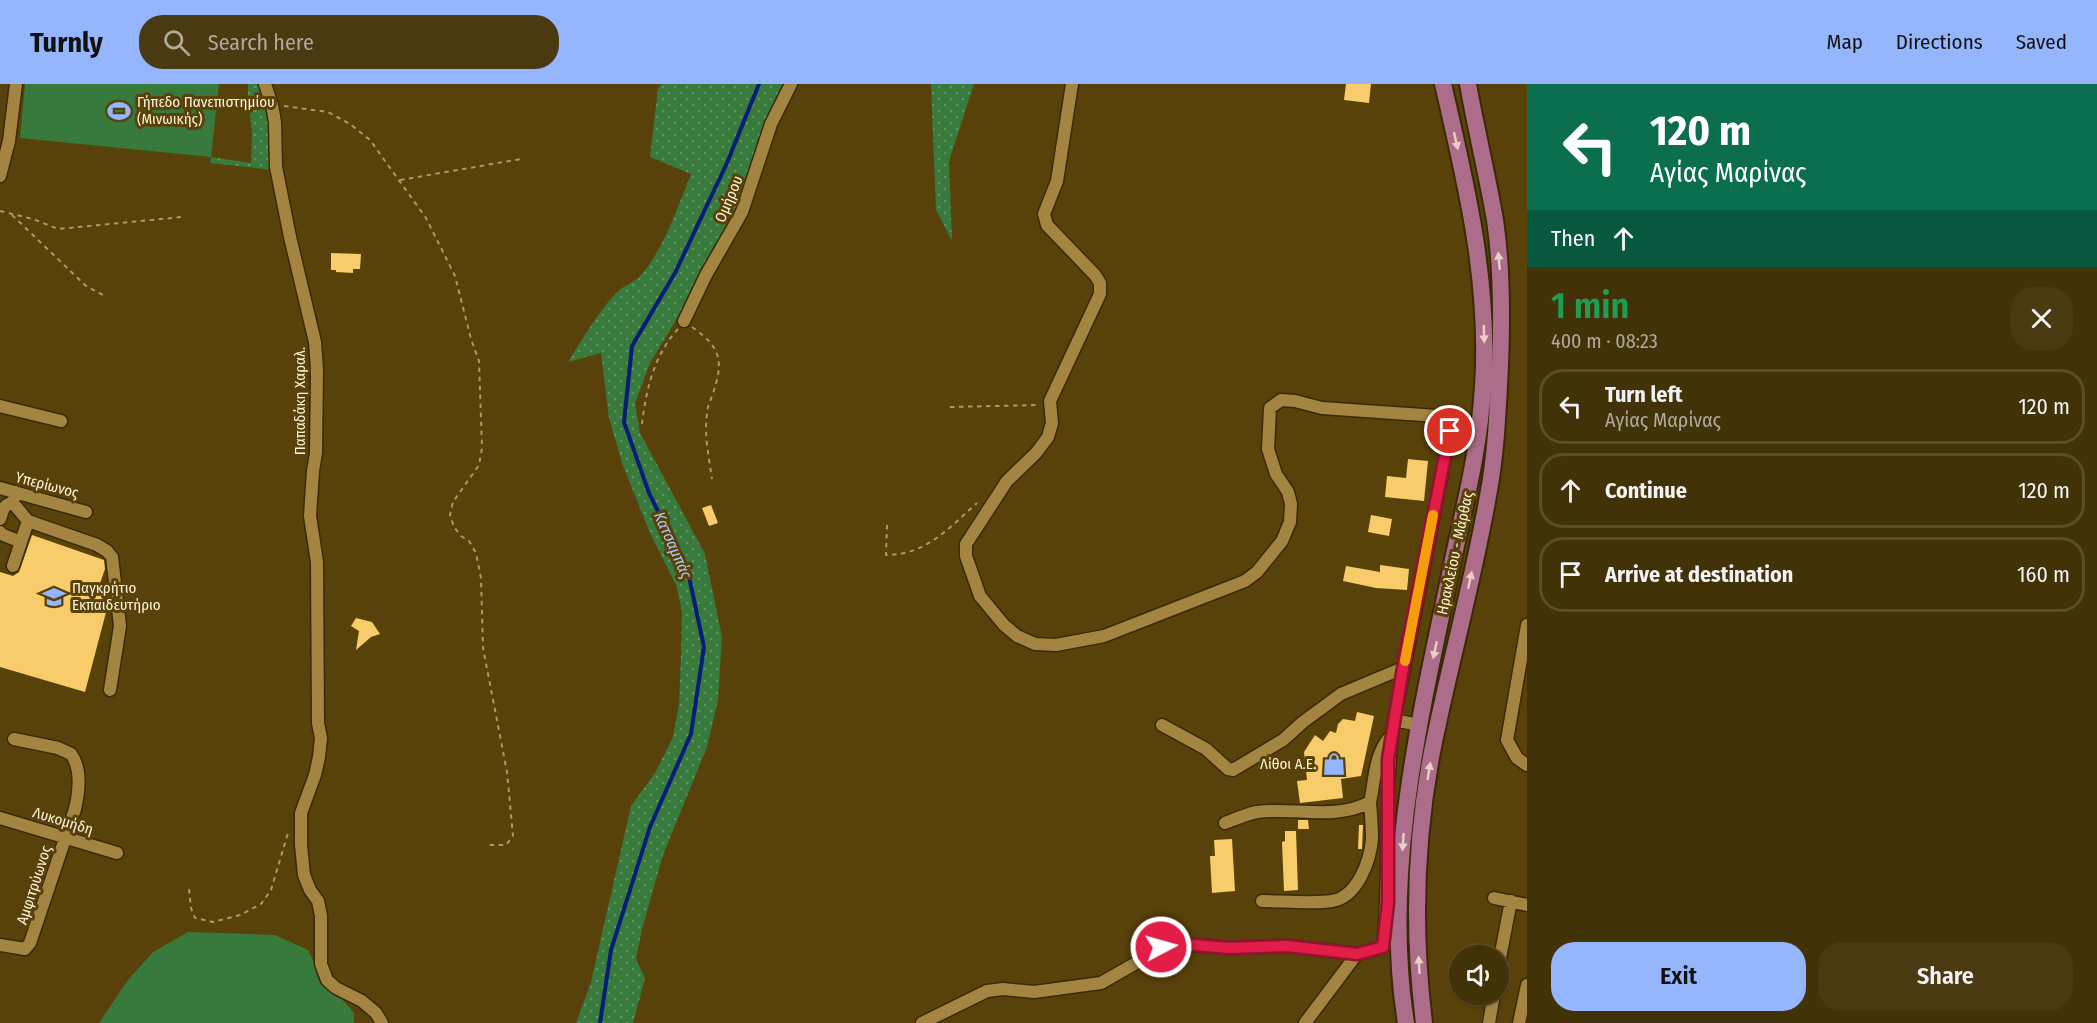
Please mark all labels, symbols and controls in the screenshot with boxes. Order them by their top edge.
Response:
search box [139,15,559,69]
text: Turnly [30,26,103,59]
icon: search [160,26,193,59]
text: Search here [208,29,314,56]
text: Map [1826,29,1863,55]
text: Directions [1896,29,1983,55]
text: Saved [2016,29,2067,55]
place label: Γήπεδο Πανεπιστημίου (Μινωικής) [137,93,275,128]
sports icon: Γήπεδο Πανεπιστημίου (Μινωικής) [106,98,132,124]
text: 120 m [1650,106,1751,156]
icon: left [1551,108,1629,186]
one-way arrow [1452,132,1462,150]
text: Αγίας Μαρίνας [1650,157,1807,189]
street label: Ομήρου [711,173,747,225]
icon: ahead [1607,222,1640,255]
text: Then [1551,225,1595,252]
one-way arrow [1494,252,1504,271]
text: 1 min [1551,284,1629,328]
button: close [2010,287,2073,350]
one-way arrow [1480,324,1489,343]
text: 400 m · 08:23 [1551,329,1658,353]
street label: Παπαδάκη Χαραλ. [291,347,309,455]
text: Turn left [1605,381,1683,408]
icon: left [1554,390,1587,423]
text: 120 m [2018,393,2070,420]
pin [1424,405,1475,456]
text: Αγίας Μαρίνας [1605,408,1721,432]
icon: arrive [1433,414,1466,447]
street label: Υπερίωνος [13,468,81,502]
icon: ahead [1554,474,1587,507]
text: Continue [1605,477,1687,504]
text: 120 m [2018,477,2070,504]
street label: Ηρακλείου - Μάρθας [1433,489,1477,616]
water label: Κατσαμπάς [650,509,697,583]
icon: arrive [1554,558,1587,591]
text: Arrive at destination [1605,561,1793,588]
text: 160 m [2017,561,2070,588]
one-way arrow [1466,570,1475,589]
place label: Παγκρήτιο Εκπαιδευτήριο [72,579,161,614]
school or university icon: Παγκρήτιο Εκπαιδευτήριο [41,584,67,610]
one-way arrow [1429,641,1439,659]
shop icon: Λίθοι Α.Ε. [1321,751,1347,777]
place label: Λίθοι Α.Ε. [1260,755,1316,773]
one-way arrow [1425,761,1434,780]
street label: Λυκομήδη [31,803,95,839]
one-way arrow [1399,833,1408,852]
street label: Αμφιτρύωνος [13,843,55,927]
position arrow [1129,915,1193,979]
button: Exit [1551,942,1806,1011]
button: Share [1818,942,2073,1011]
map controls [1449,945,1509,1005]
button: sound [1449,945,1509,1005]
one-way arrow [1414,955,1424,974]

